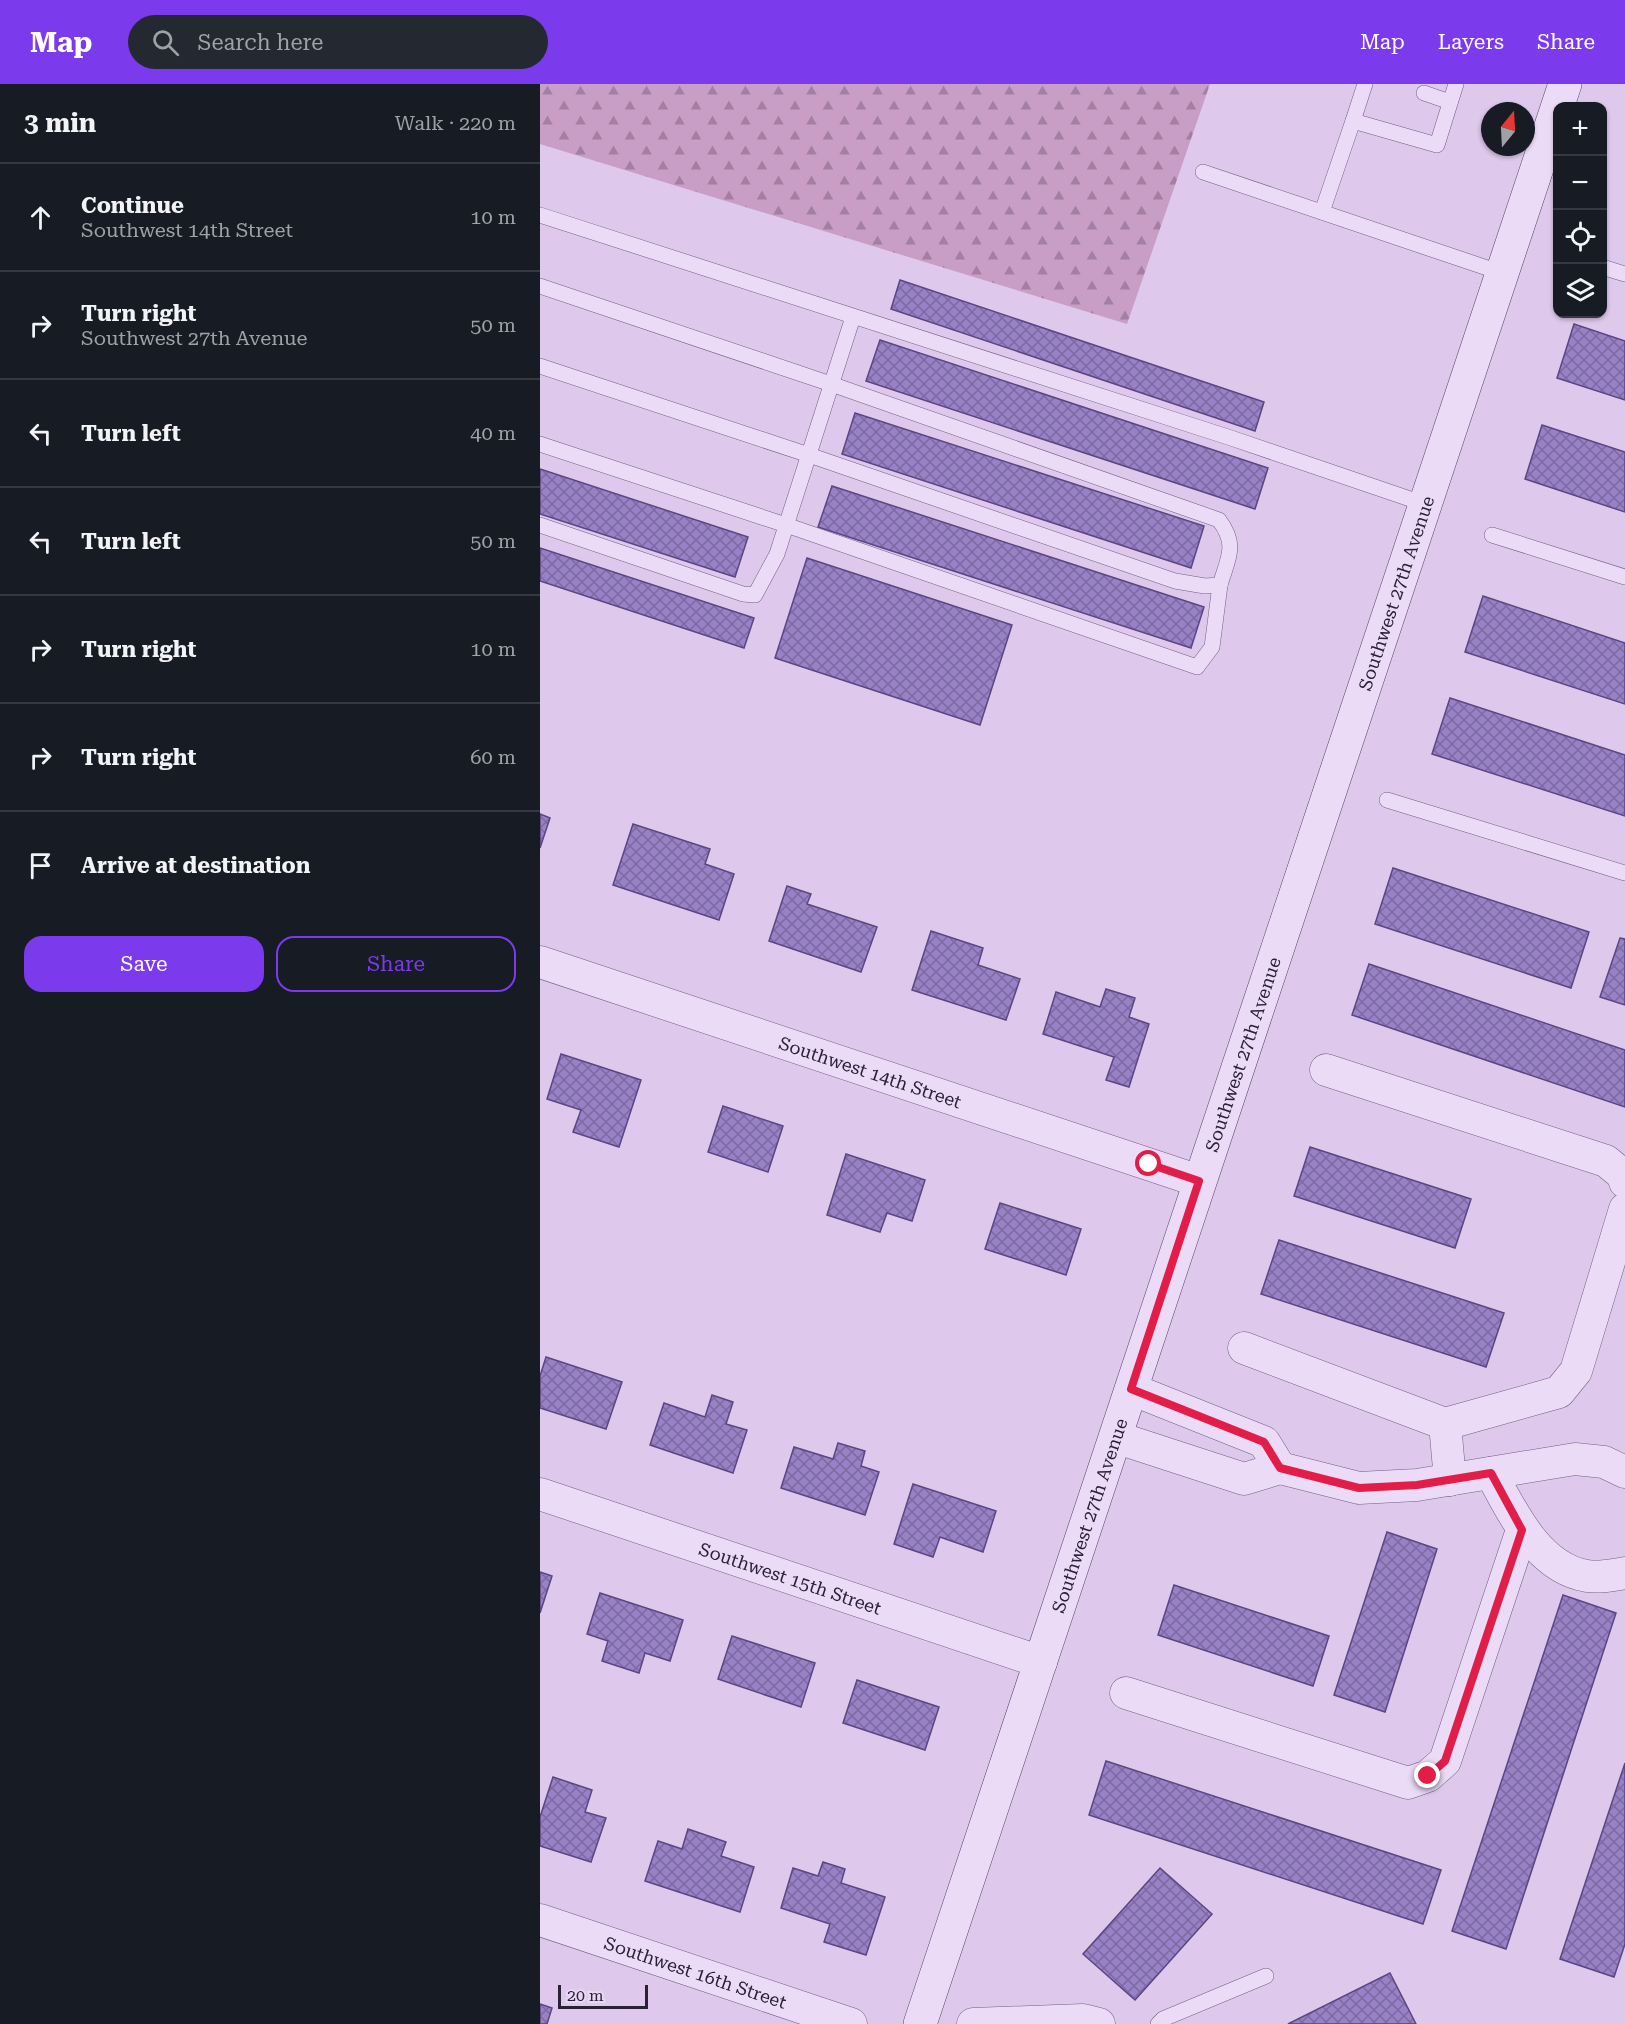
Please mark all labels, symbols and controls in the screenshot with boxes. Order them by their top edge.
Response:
search box [128,15,548,69]
text: Map [30,26,92,59]
icon: search [149,26,182,59]
text: Search here [197,30,323,55]
text: Map [1360,30,1405,54]
text: Layers [1438,30,1504,54]
text: Share [1537,30,1595,54]
north arrow [1481,102,1535,156]
map controls [1553,102,1607,318]
button: + [1553,102,1607,156]
text: 3 min [24,108,96,138]
text: Walk · 220 m [395,111,516,135]
button: − [1553,156,1607,210]
text: Continue [81,193,184,218]
icon: ahead [24,201,57,234]
text: 10 m [470,205,516,229]
button: locate [1553,210,1607,264]
text: Southwest 14th Street [81,218,293,242]
button: layers [1553,264,1607,318]
text: Turn right [81,301,196,326]
icon: right [24,309,57,342]
text: 50 m [470,313,516,337]
text: Southwest 27th Avenue [81,326,307,350]
icon: left [24,417,57,450]
text: Turn left [81,421,181,446]
text: 40 m [470,421,516,445]
street label: Southwest 27th Avenue [1354,493,1438,693]
icon: left [24,525,57,558]
text: Turn left [81,529,181,554]
text: 50 m [470,529,516,553]
icon: right [24,633,57,666]
text: Turn right [81,637,196,662]
text: 10 m [470,637,516,661]
icon: right [24,741,57,774]
text: Turn right [81,745,196,770]
text: 60 m [470,745,516,769]
icon: arrive [24,849,57,882]
text: Arrive at destination [81,853,310,878]
button: Save [24,936,264,992]
button: Share [276,936,516,992]
street label: Southwest 27th Avenue [1200,954,1285,1154]
street label: Southwest 14th Street [776,1032,964,1112]
route start [1135,1150,1161,1176]
street label: Southwest 27th Avenue [1047,1415,1131,1615]
street label: Southwest 15th Street [696,1538,884,1618]
route end [1414,1762,1440,1788]
street label: Southwest 16th Street [602,1932,790,2012]
scale bar [558,1982,648,2010]
text: 20 m [567,1986,604,2005]

